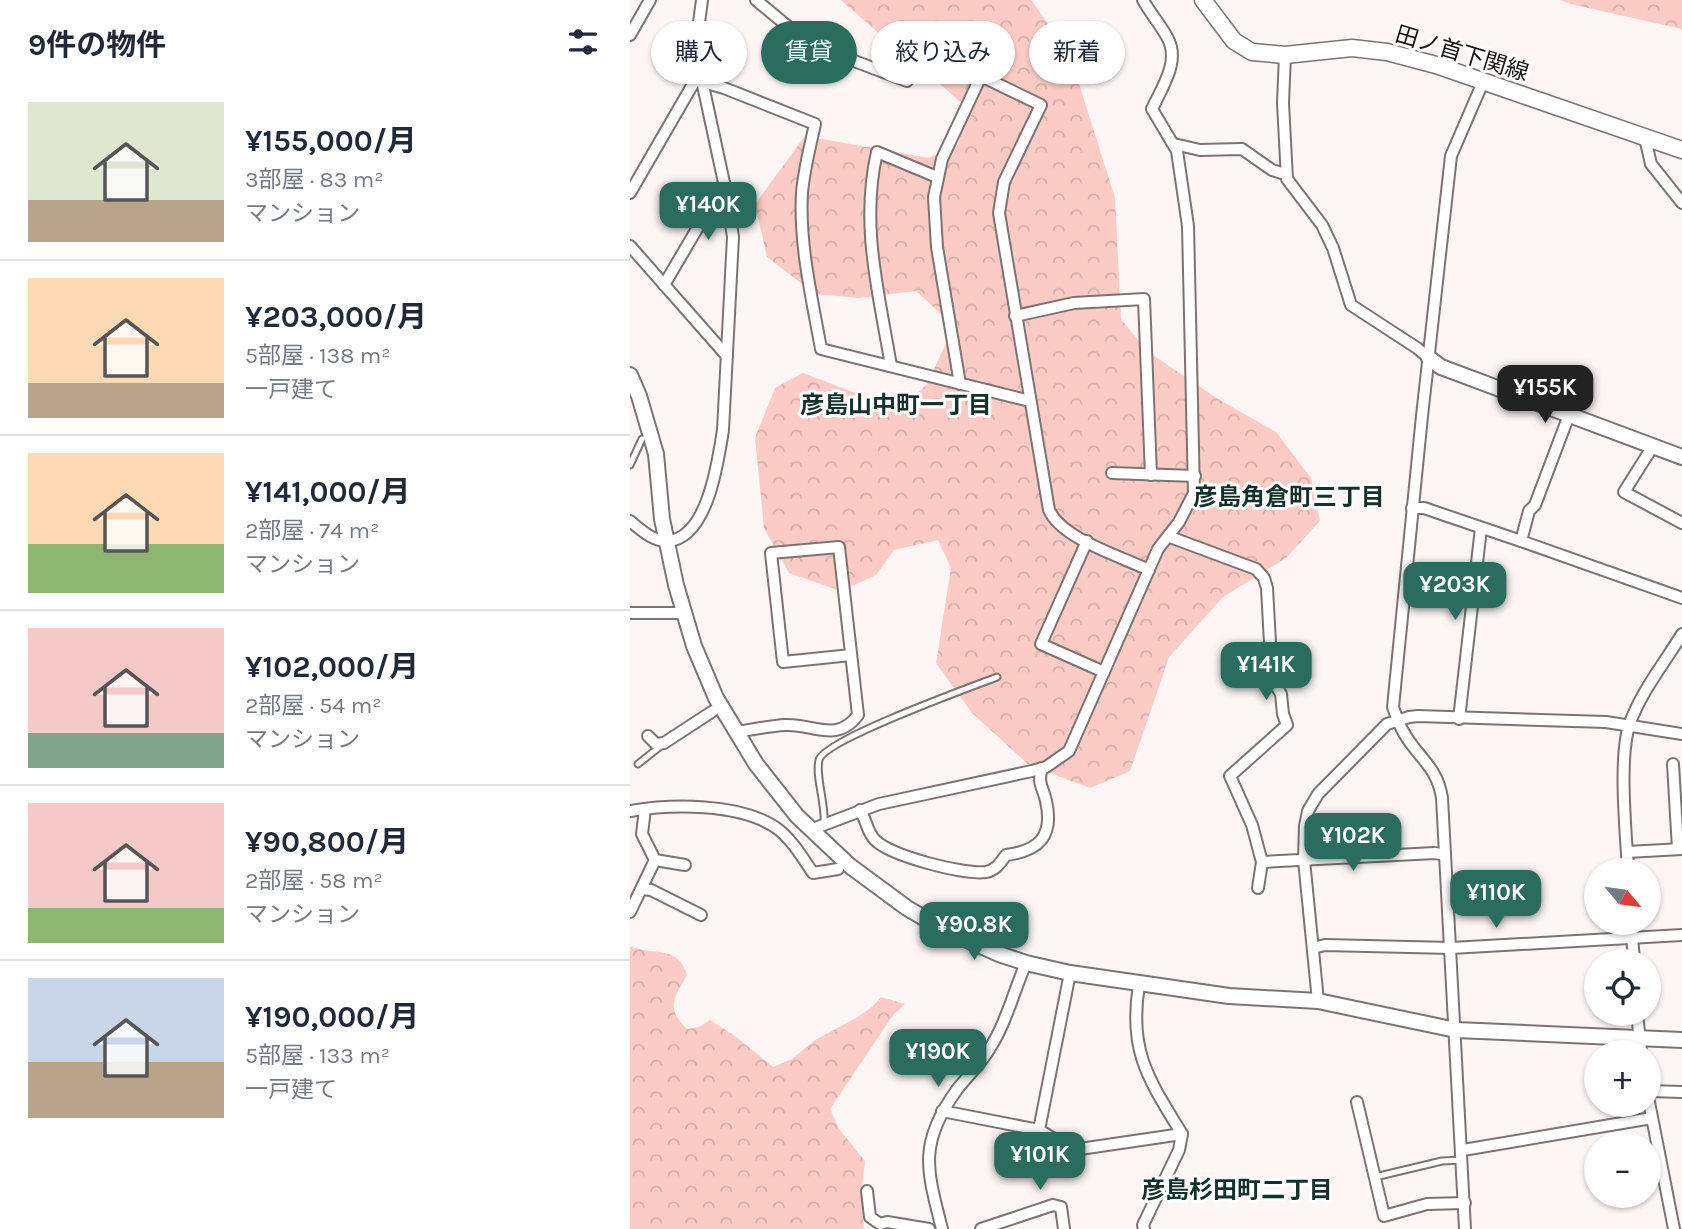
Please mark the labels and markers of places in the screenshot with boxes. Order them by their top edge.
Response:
pin: ¥140K [659,182,757,242]
pin: ¥155K [1496,366,1594,425]
pin: ¥203K [1406,562,1504,622]
pin: ¥141K [1217,642,1315,702]
pin: ¥102K [1304,814,1402,873]
pin: ¥110K [1447,870,1545,930]
pin: ¥90.8K [917,902,1031,962]
pin: ¥190K [889,1030,987,1089]
pin: ¥101K [991,1132,1089,1192]

